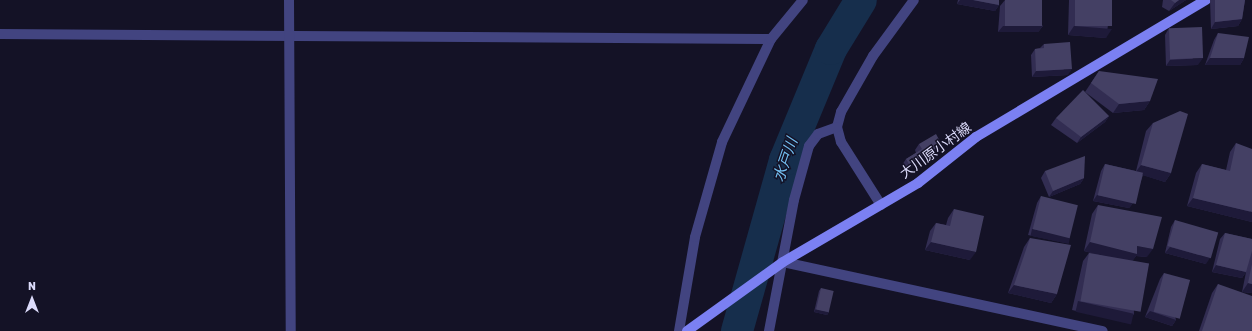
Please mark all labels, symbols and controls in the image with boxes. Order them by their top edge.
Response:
street label: 大川原小村線 [897,120,975,182]
water label: 水戸川 [770,136,802,184]
north arrow [12,279,52,319]
text: N [28,280,36,293]

